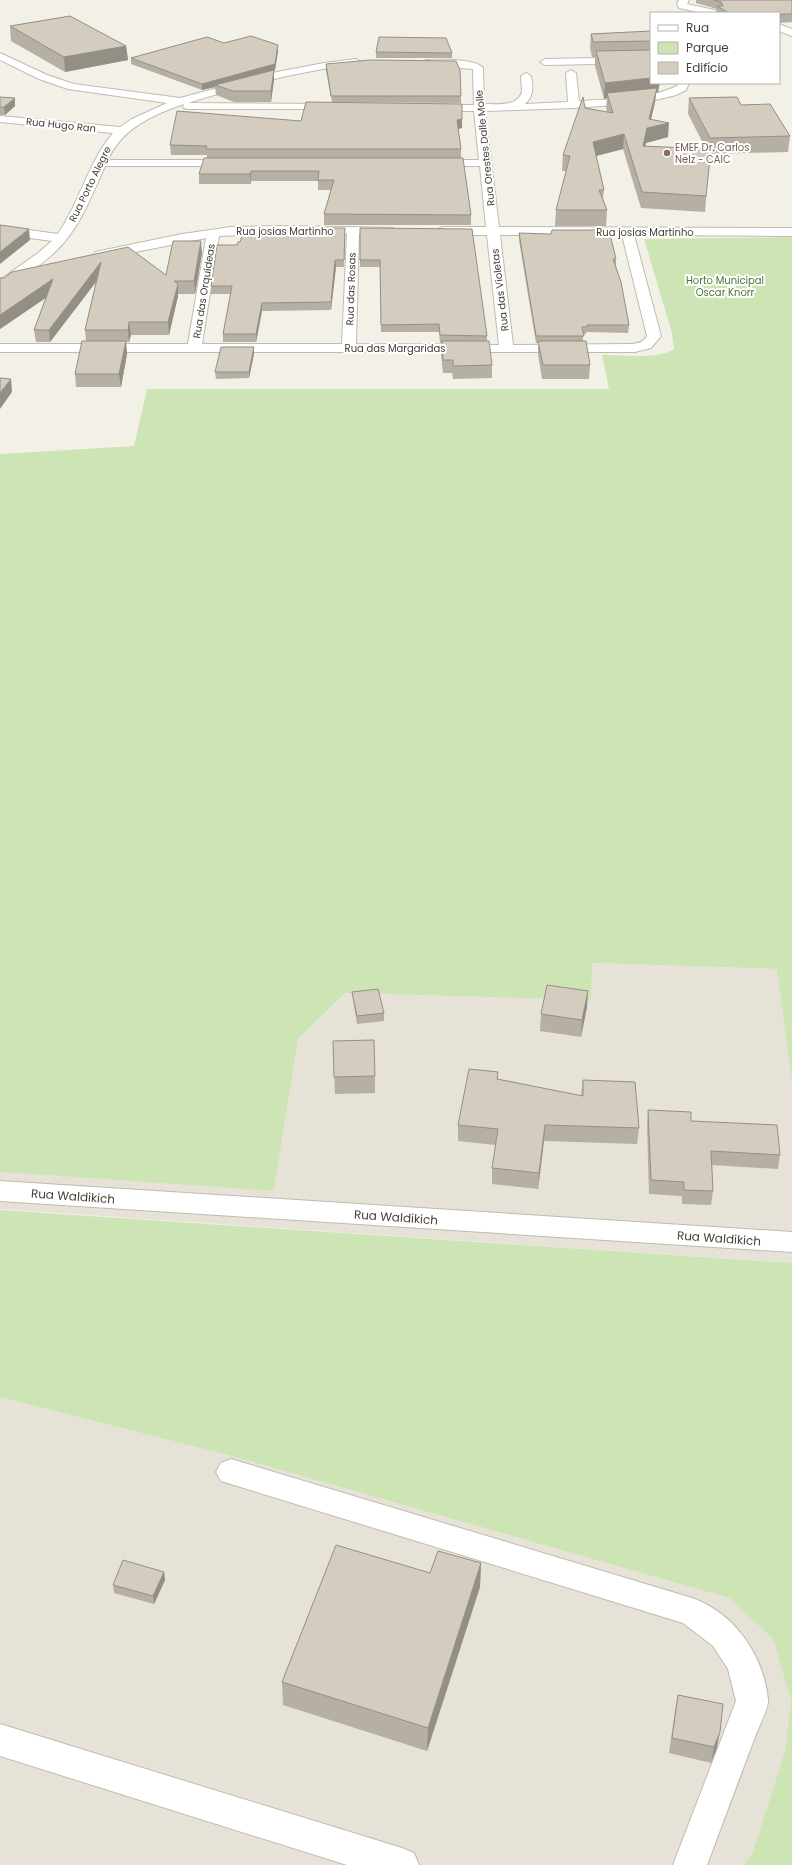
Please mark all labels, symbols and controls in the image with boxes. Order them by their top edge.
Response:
legend [650,12,780,84]
text: Rua [686,19,709,36]
text: Parque [686,39,729,56]
text: Edifício [686,59,728,76]
street label: Rua Orestes Dalle Molle [471,89,499,207]
street label: Rua Hugo Ran [25,114,97,136]
place label: EMEF Dr. Carlos Nelz - CAIC [675,140,749,167]
street label: Rua Porto Alegre [65,144,115,224]
marker: EMEF Dr. Carlos Nelz - CAIC [662,148,672,158]
street label: Rua josias Martinho [236,224,334,239]
street label: Rua josias Martinho [596,225,694,240]
street label: Rua das Orquídeas [189,243,219,339]
street label: Rua das Violetas [487,248,513,332]
street label: Rua das Rosas [342,252,360,326]
park label: Horto Municipal Oscar Knorr [686,273,764,300]
street label: Rua das Margaridas [345,341,445,356]
street label: Rua Waldikich [30,1185,116,1207]
street label: Rua Waldikich [353,1206,439,1228]
street label: Rua Waldikich [676,1227,762,1249]

